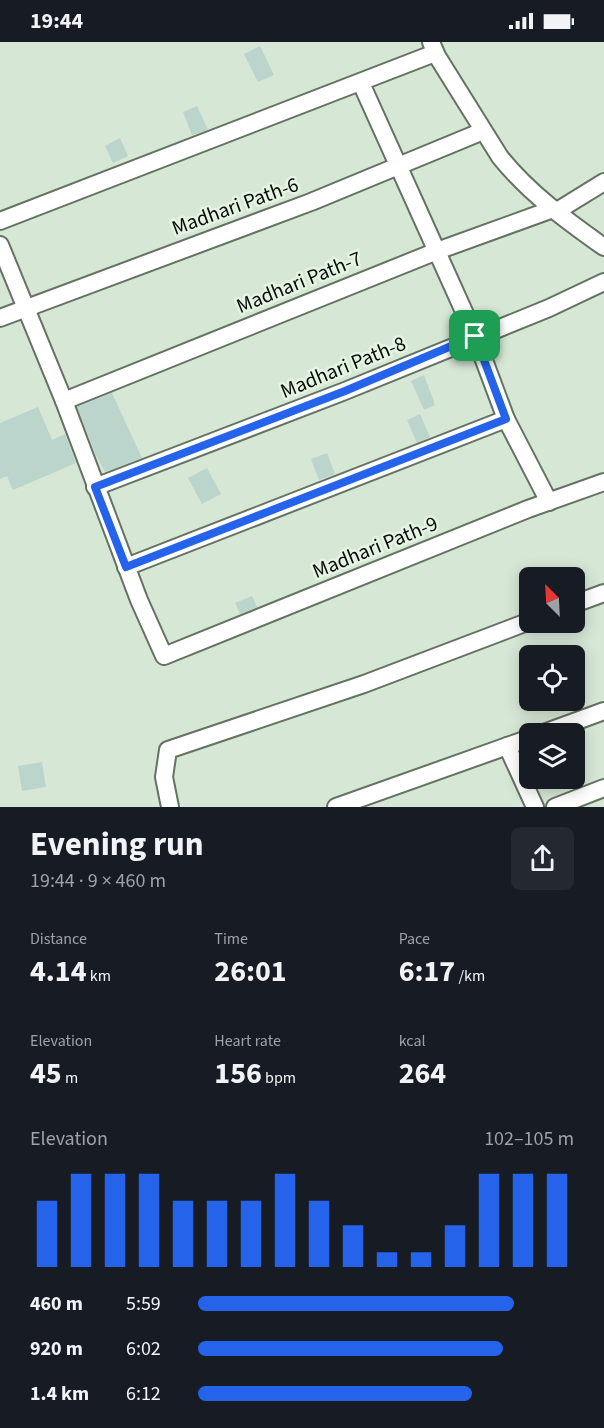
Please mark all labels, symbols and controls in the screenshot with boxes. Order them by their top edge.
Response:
text: 19:44 [30,5,83,37]
street label: Madhari Path-6 [167,169,303,243]
street label: Madhari Path-7 [232,243,366,321]
pin [449,310,500,361]
icon: arrive [458,319,491,352]
street label: Madhari Path-8 [276,328,410,406]
street label: Madhari Path-9 [308,508,442,586]
north arrow [519,567,585,633]
map controls [519,567,585,789]
button: locate [519,645,585,711]
button: layers [519,723,585,789]
text: Evening run [30,821,204,868]
button: share [511,827,574,890]
text: 19:44 · 9 × 460 m [30,867,166,895]
text: Distance [30,928,87,950]
text: Time [214,928,248,950]
text: Pace [399,928,430,950]
text: 4.14 [30,950,87,993]
text: 26:01 [214,950,287,993]
text: 6:17 [399,950,455,993]
text: km [87,965,111,987]
text: /km [455,965,485,987]
text: Elevation [30,1030,92,1052]
text: Heart rate [214,1030,281,1052]
text: kcal [399,1030,426,1052]
text: 45 [30,1052,62,1095]
text: 156 [214,1052,262,1095]
text: 264 [399,1052,446,1095]
text: m [62,1067,78,1089]
text: bpm [262,1067,296,1089]
text: Elevation [30,1125,108,1153]
text: 102–105 m [484,1125,574,1153]
text: 460 m [30,1290,83,1318]
text: 5:59 [126,1290,161,1318]
text: 920 m [30,1335,83,1363]
text: 6:02 [126,1335,161,1363]
text: 1.4 km [30,1380,89,1408]
text: 6:12 [126,1380,161,1408]

